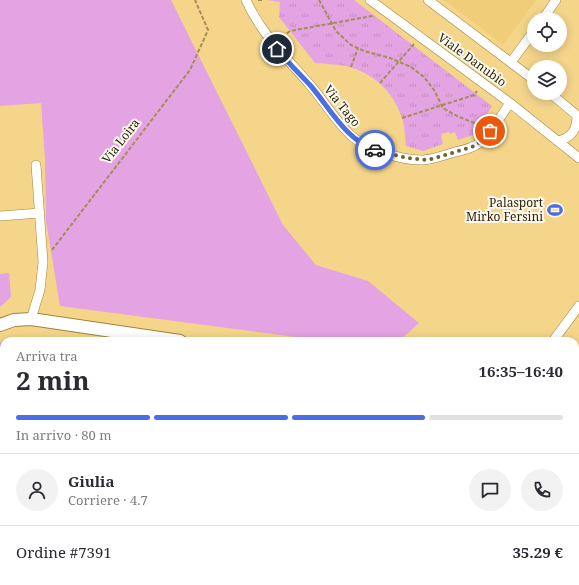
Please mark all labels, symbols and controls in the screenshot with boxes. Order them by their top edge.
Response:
map controls [527,12,567,100]
button: locate [527,12,567,52]
street label: Viale Danubio [435,29,510,90]
pin [260,32,294,66]
icon: home [266,38,288,60]
button: layers [527,60,567,100]
street label: Via Tago [320,81,364,130]
pin [473,114,507,148]
street label: Via Loira [98,115,144,167]
icon: bag [479,120,501,142]
courier [355,130,395,170]
icon: car [364,139,386,161]
place label: Palasport Mirko Fersini [466,194,543,225]
sports icon: Palasport Mirko Fersini [546,201,564,219]
text: Arriva tra [16,347,78,365]
text: 16:35–16:40 [479,361,563,381]
text: 2 min [16,362,90,398]
text: In arrivo · 80 m [16,426,112,444]
button: person [16,469,58,511]
button: chat [469,469,511,511]
button: phone [521,469,563,511]
text: Giulia [68,471,114,491]
text: Corriere · 4.7 [68,491,148,509]
text: Ordine #7391 [16,542,112,562]
text: 35.29 € [512,542,563,562]

